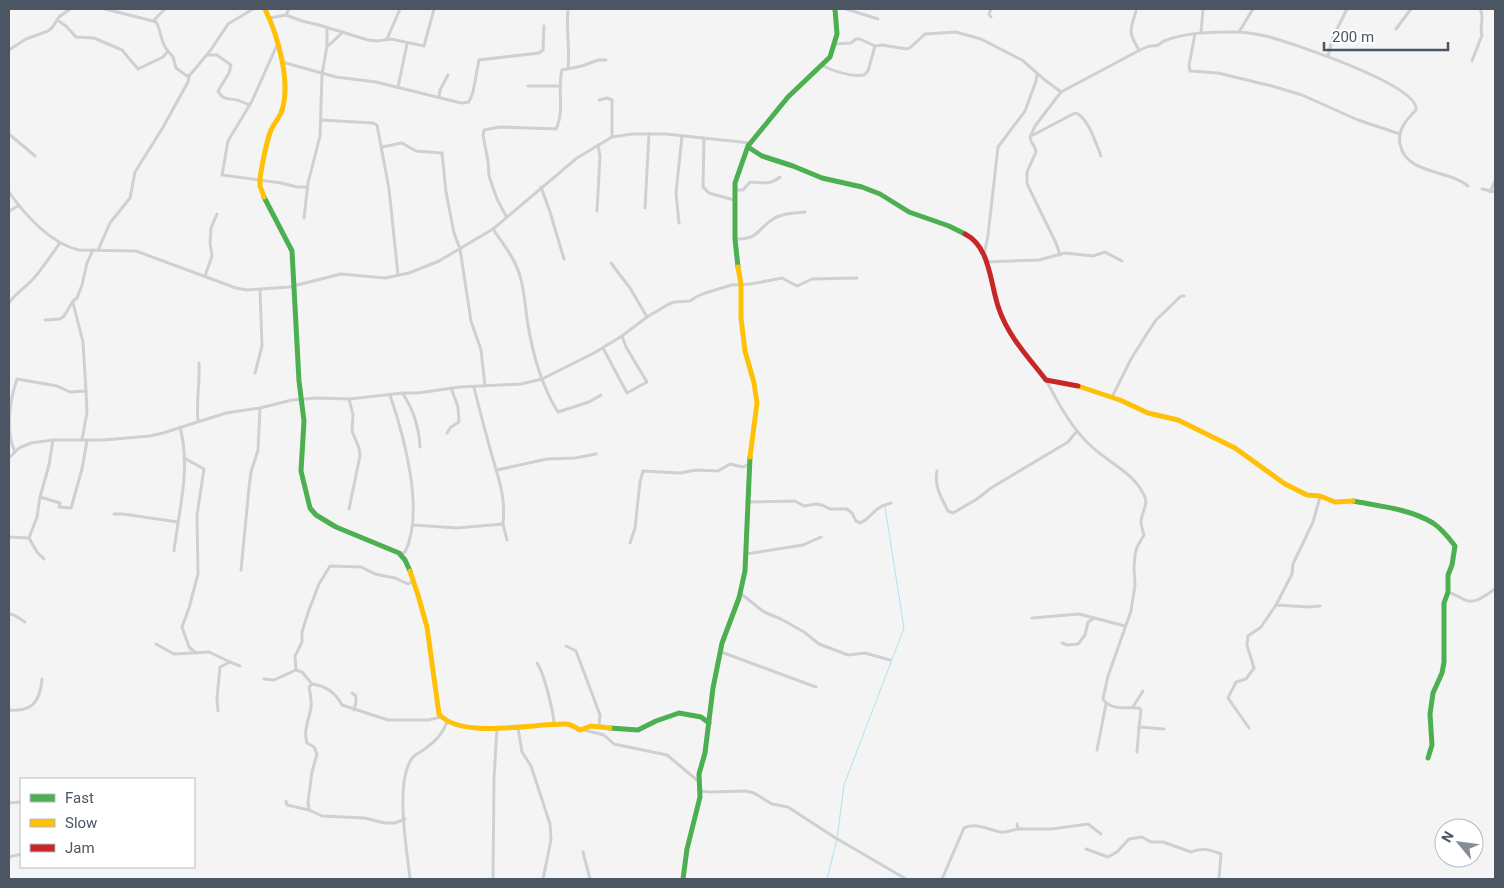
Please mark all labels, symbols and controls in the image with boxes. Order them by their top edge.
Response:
scale bar [1324,20,1448,52]
text: 200 m [1332,28,1374,46]
legend [20,778,195,868]
text: Fast [65,789,94,807]
text: Slow [65,814,97,832]
north arrow [1434,818,1484,868]
text: N [1438,828,1457,845]
text: Jam [65,839,95,857]

